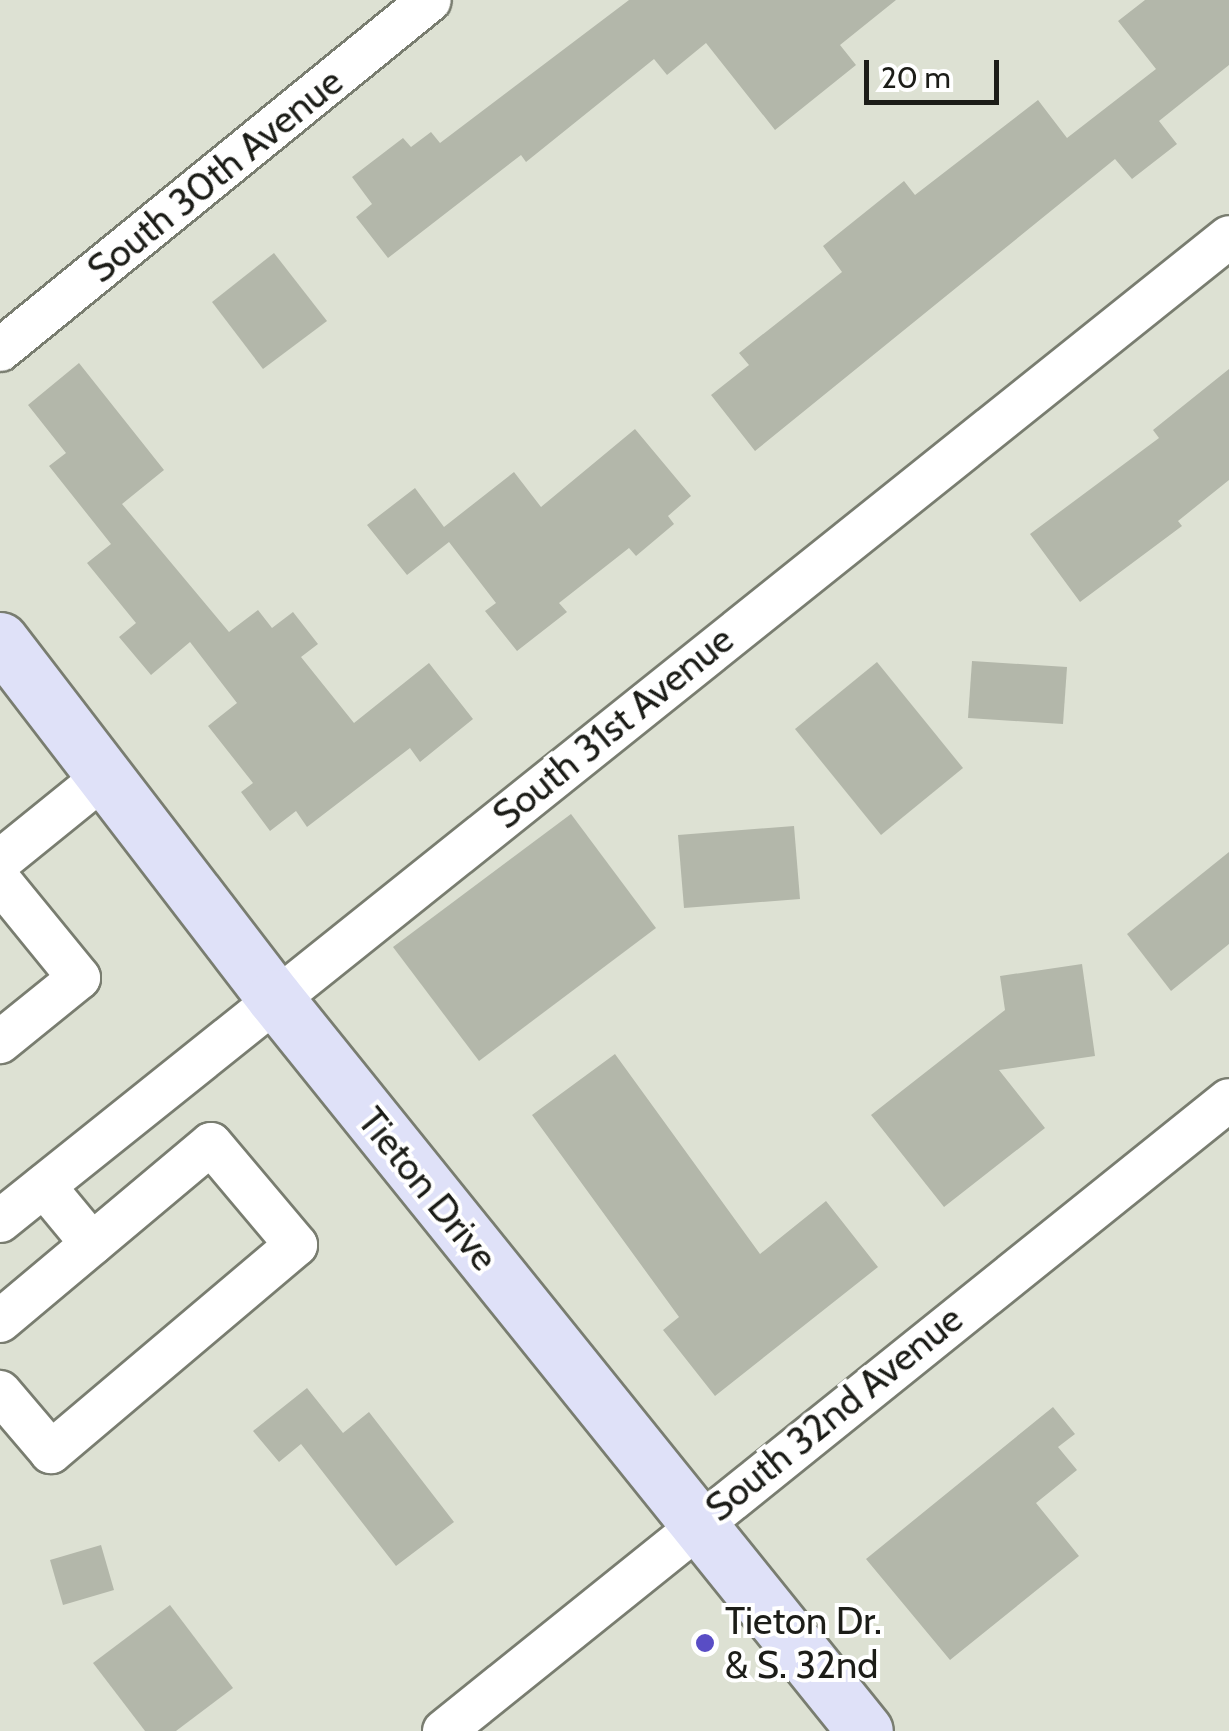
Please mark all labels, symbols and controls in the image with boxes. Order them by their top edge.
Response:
scale bar [869,40,1004,102]
street label: South 30th Avenue [78,58,352,292]
text: 20 m [881,59,951,96]
street label: South 31st Avenue [484,616,742,838]
street label: Tieton Drive [349,1098,507,1280]
street label: South 32nd Avenue [697,1296,971,1530]
place label: Tieton Dr. & S. 32nd [725,1598,882,1688]
marker: Tieton Dr. & S. 32nd [694,1632,716,1654]

